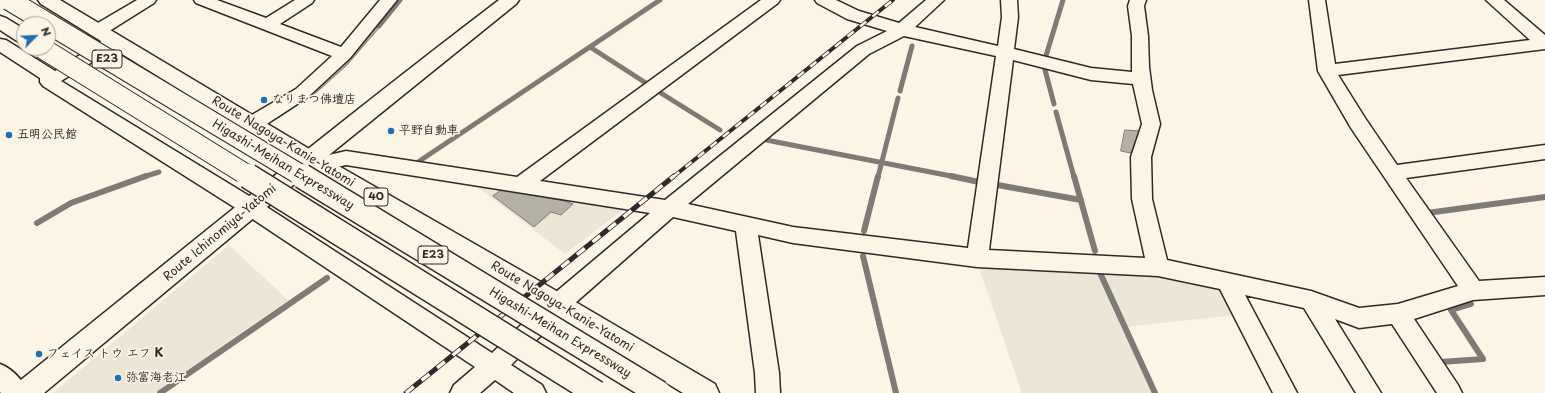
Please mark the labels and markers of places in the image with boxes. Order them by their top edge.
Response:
place label: なりまつ佛壇店 [272,93,356,107]
marker: なりまつ佛壇店 [259,95,269,105]
place label: 平野自動車 [399,124,459,138]
marker: 平野自動車 [386,126,396,136]
place label: 五明公民館 [17,128,77,142]
marker: 五明公民館 [4,130,14,140]
place label: フェイス トウ エフ K [47,347,163,361]
marker: フェイス トウ エフ K [34,349,44,359]
place label: 弥富海老江 [126,371,186,385]
marker: 弥富海老江 [113,373,123,383]

